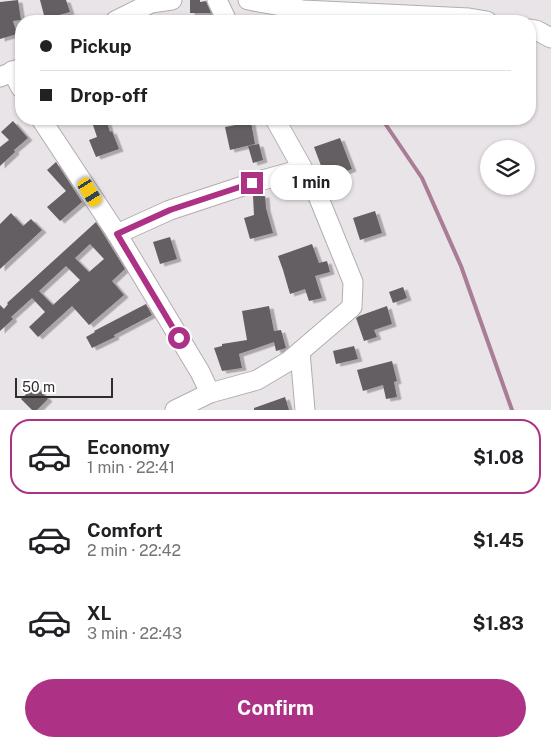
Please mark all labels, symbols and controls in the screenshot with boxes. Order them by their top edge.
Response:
text: Pickup [70,35,132,57]
text: Drop-off [70,84,147,106]
map controls [480,140,535,195]
button: layers [480,140,535,195]
callout: 1 min [270,166,352,200]
route end [241,172,263,194]
text: 1 min [292,173,330,192]
car [75,175,104,209]
route start [168,327,190,349]
scale bar [15,374,112,398]
text: 50 m [22,379,55,395]
icon: car [27,434,72,479]
text: Economy [87,436,170,458]
text: $1.08 [473,446,524,468]
text: 1 min · 22:41 [87,458,175,477]
icon: car [27,517,72,562]
text: Comfort [87,519,163,541]
text: $1.45 [473,529,524,551]
text: 2 min · 22:42 [87,541,181,560]
icon: car [27,600,72,645]
text: XL [87,602,112,624]
text: $1.83 [472,612,524,634]
text: 3 min · 22:43 [87,624,182,643]
button: Confirm [25,679,526,737]

